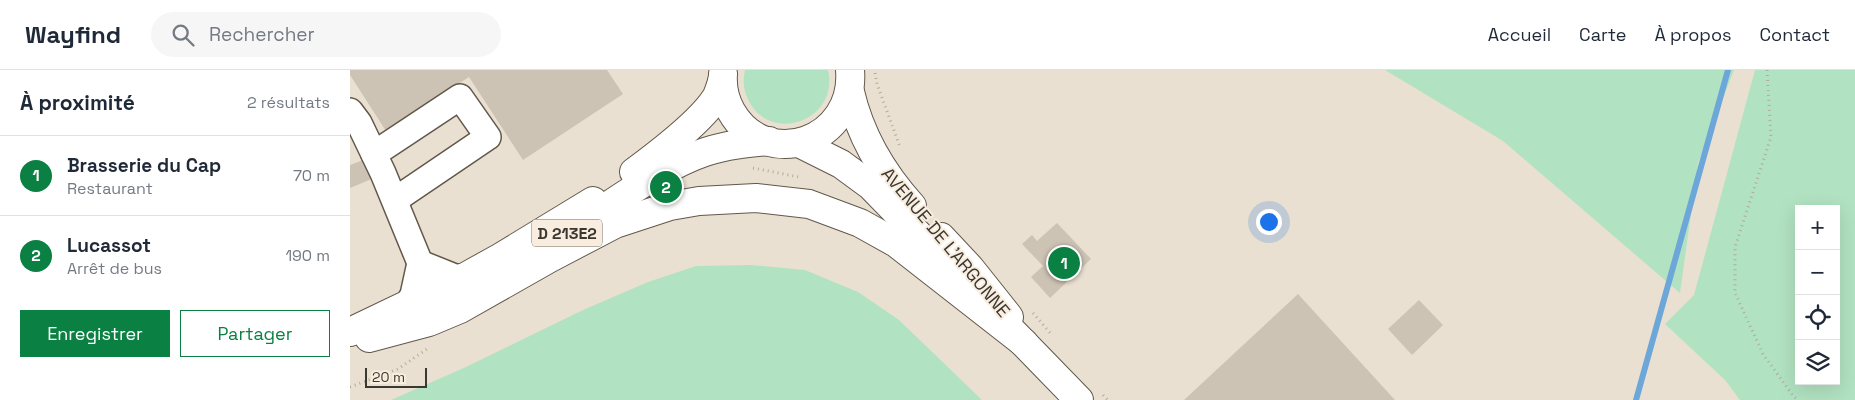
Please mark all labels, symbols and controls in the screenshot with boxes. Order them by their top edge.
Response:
search box [151,12,501,57]
text: Wayfind [25,19,121,50]
icon: search [169,21,197,49]
text: Rechercher [209,22,315,47]
text: Accueil [1488,23,1551,46]
text: Carte [1579,23,1626,46]
text: À propos [1654,23,1732,46]
text: Contact [1760,23,1830,46]
text: À proximité [20,89,135,116]
text: 2 résultats [247,92,330,113]
text: Brasserie du Cap [67,153,221,178]
street label: AVENUE DE L'ARGONNE [877,162,1015,322]
text: 1 [32,165,40,186]
text: 70 m [293,165,330,186]
pin: 2 [650,168,682,206]
text: Restaurant [67,178,153,199]
map controls [1795,205,1840,385]
button: + [1795,205,1840,250]
your location [1256,209,1282,235]
road number: D 213E2 [532,220,602,247]
text: Lucassot [67,233,151,258]
pin: 1 [1048,244,1080,282]
text: 2 [31,245,41,266]
text: 190 m [285,245,330,266]
button: − [1795,250,1840,295]
text: Arrêt de bus [67,258,162,279]
button: locate [1795,295,1840,340]
button: Enregistrer [20,310,170,357]
button: Partager [180,310,330,357]
button: layers [1795,340,1840,385]
scale bar [365,365,428,388]
text: 20 m [372,368,405,386]

